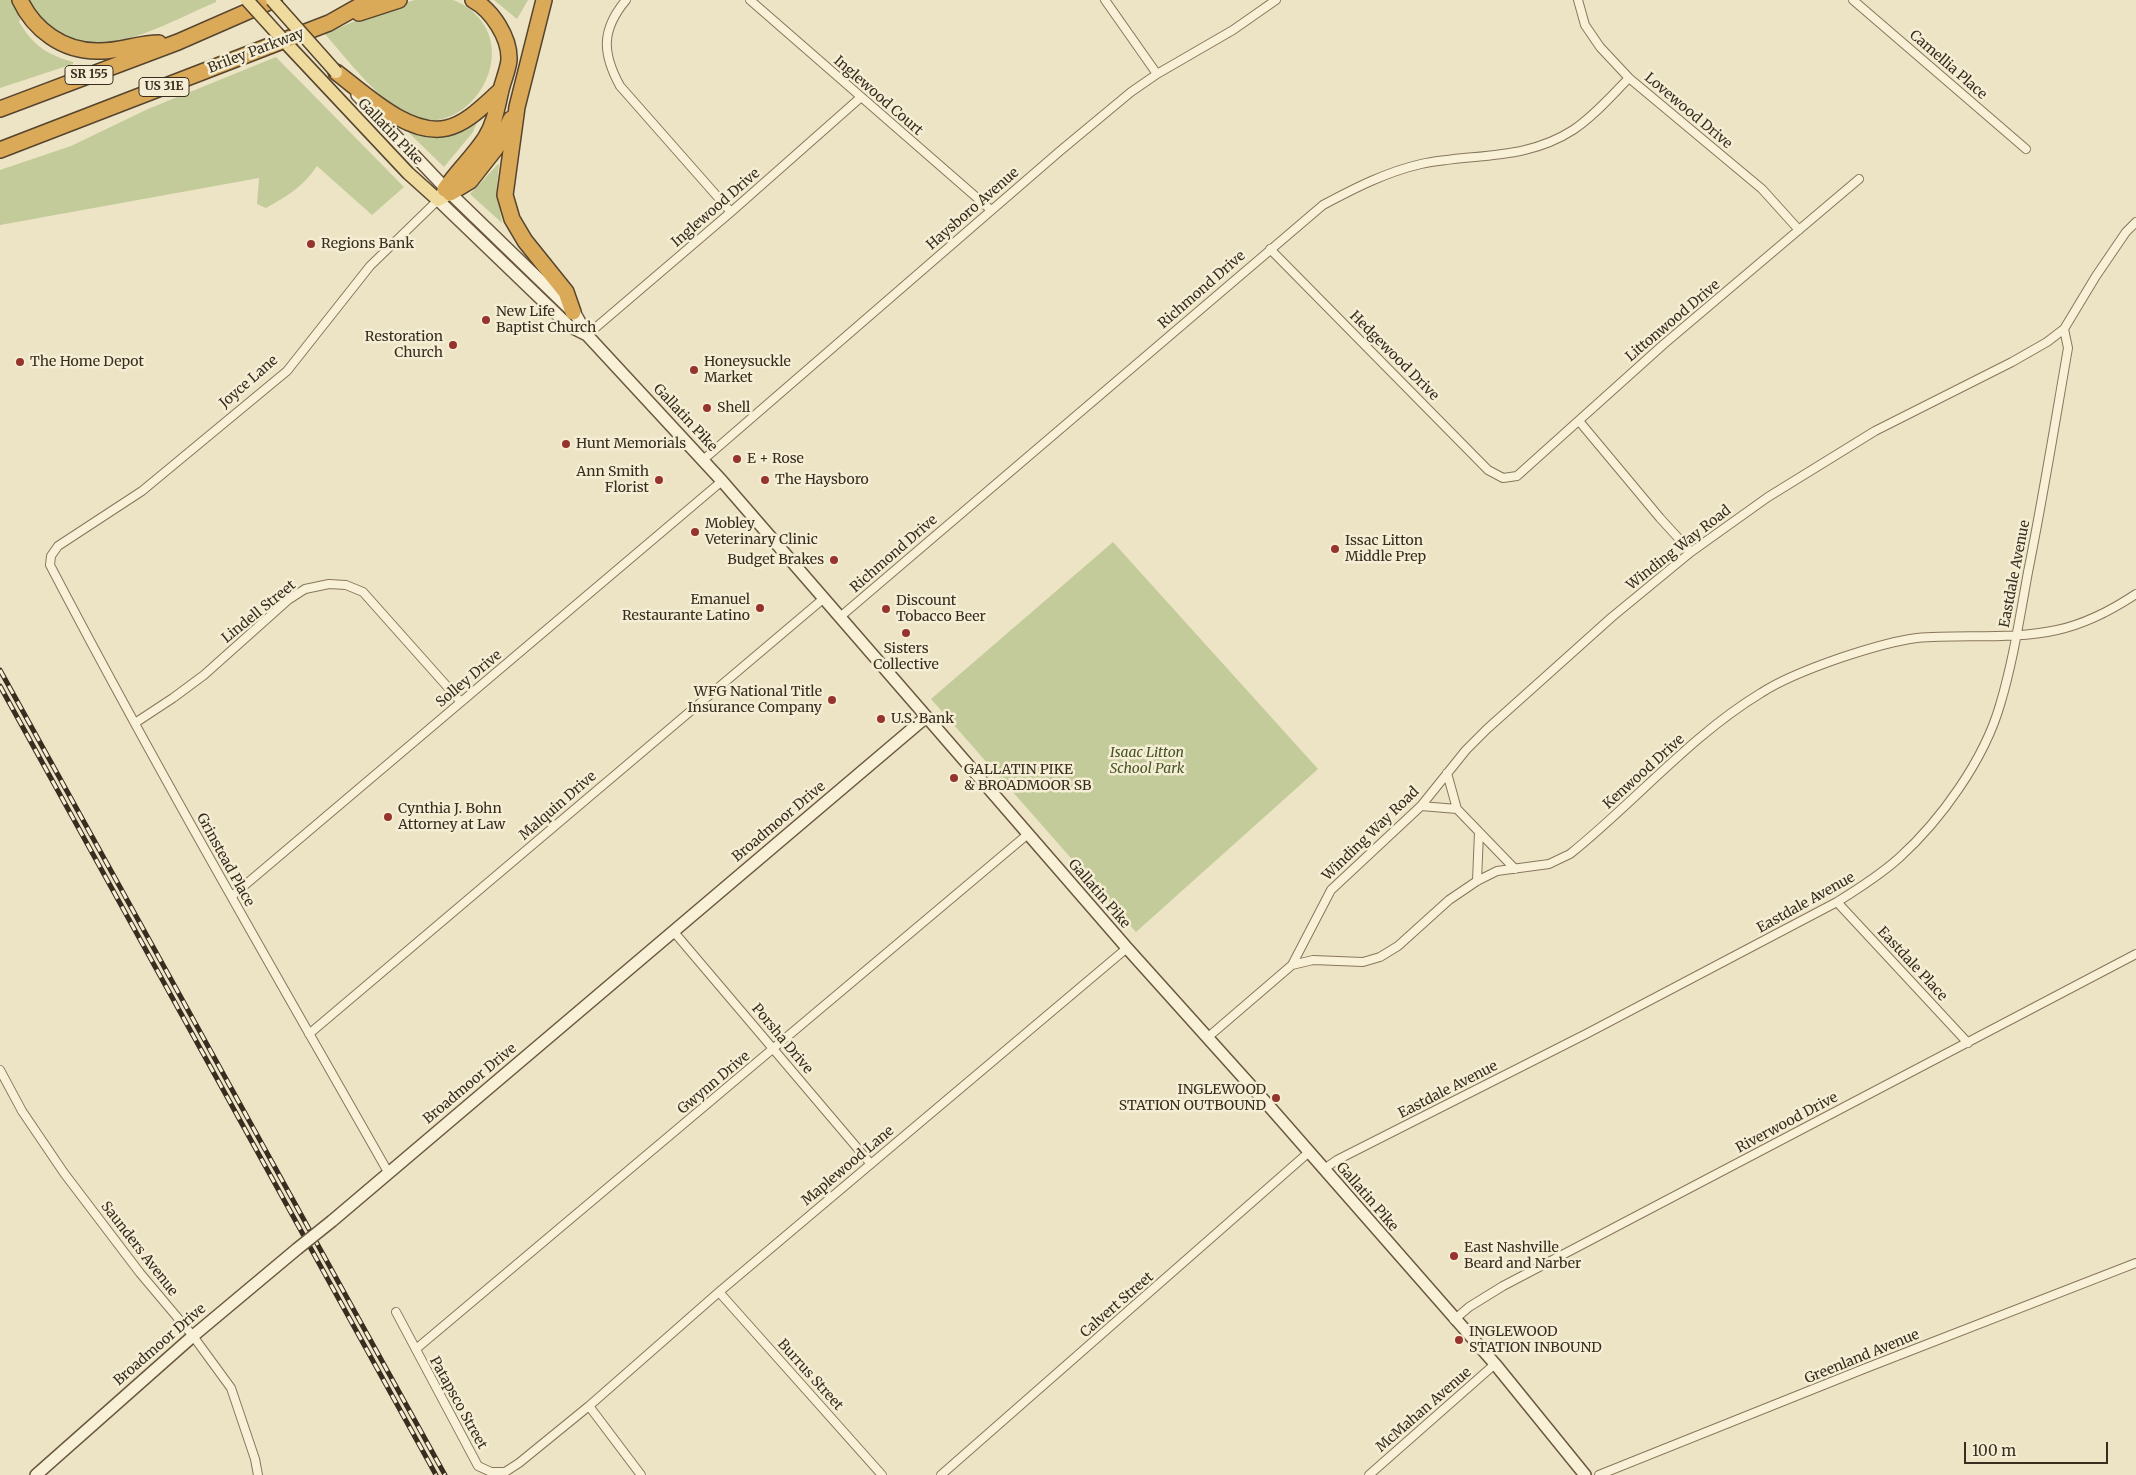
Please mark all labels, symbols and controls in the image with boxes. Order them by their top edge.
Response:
street label: Briley Parkway [206,25,306,77]
street label: Camellia Place [1906,27,1990,103]
street label: Inglewood Court [830,53,926,139]
road number: SR 155 [65,66,113,84]
street label: Lovewood Drive [1641,69,1735,153]
road number: US 31E [139,77,189,96]
street label: Gallatin Pike [354,95,426,169]
street label: Haysboro Avenue [924,164,1022,254]
street label: Inglewood Drive [669,165,763,251]
place label: Regions Bank [321,236,414,252]
marker: Regions Bank [305,238,317,250]
street label: Richmond Drive [1155,248,1249,332]
street label: Littonwood Drive [1622,277,1724,365]
place label: New Life Baptist Church [496,304,596,336]
street label: Hedgewood Drive [1346,308,1442,404]
marker: New Life Baptist Church [480,314,492,326]
place label: Restoration Church [365,329,443,362]
marker: Restoration Church [447,339,459,351]
street label: Joyce Lane [216,352,282,412]
place label: The Home Depot [30,354,144,370]
place label: Honeysuckle Market [704,354,791,387]
marker: The Home Depot [14,356,26,368]
marker: Honeysuckle Market [688,364,700,376]
street label: Gallatin Pike [650,381,720,455]
place label: Shell [717,400,750,416]
marker: Shell [701,402,713,414]
place label: Hunt Memorials [576,436,686,452]
marker: Hunt Memorials [560,438,572,450]
place label: E + Rose [747,451,804,467]
marker: E + Rose [731,453,743,465]
place label: Ann Smith Florist [576,464,649,497]
place label: The Haysboro [775,472,869,488]
marker: Ann Smith Florist [653,474,665,486]
marker: The Haysboro [759,474,771,486]
street label: Winding Way Road [1624,502,1734,594]
street label: Richmond Drive [847,512,941,596]
place label: Mobley Veterinary Clinic [705,516,818,548]
street label: Eastdale Avenue [1996,519,2034,629]
marker: Mobley Veterinary Clinic [689,526,701,538]
place label: Issac Litton Middle Prep [1345,533,1426,566]
marker: Issac Litton Middle Prep [1329,543,1341,555]
place label: Budget Brakes [727,552,824,568]
marker: Budget Brakes [828,554,840,566]
street label: Lindell Street [219,577,299,647]
place label: Emanuel Restaurante Latino [622,592,750,624]
place label: Discount Tobacco Beer [896,593,986,626]
marker: Emanuel Restaurante Latino [754,602,766,614]
marker: Discount Tobacco Beer [880,603,892,615]
marker: Sisters Collective [900,627,912,639]
place label: Sisters Collective [873,641,939,674]
street label: Solley Drive [433,647,505,711]
place label: WFG National Title Insurance Company [688,684,822,716]
marker: WFG National Title Insurance Company [826,694,838,706]
place label: U.S. Bank [891,711,954,727]
marker: U.S. Bank [875,713,887,725]
street label: Kenwood Drive [1600,731,1688,813]
park label: Isaac Litton School Park [1110,745,1184,778]
place label: GALLATIN PIKE & BROADMOOR SB [964,762,1091,794]
street label: Malquin Drive [516,768,600,844]
marker: GALLATIN PIKE & BROADMOOR SB [948,772,960,784]
street label: Broadmoor Drive [729,778,829,866]
street label: Winding Way Road [1319,784,1423,884]
place label: Cynthia J. Bohn Attorney at Law [398,801,505,834]
street label: Grinstead Place [193,811,257,909]
marker: Cynthia J. Bohn Attorney at Law [382,811,394,823]
street label: Gallatin Pike [1065,856,1133,932]
street label: Eastdale Avenue [1754,869,1858,937]
street label: Eastdale Place [1873,924,1951,1004]
street label: Porsha Drive [748,1001,816,1077]
street label: Broadmoor Drive [420,1040,520,1128]
street label: Gwynn Drive [675,1048,753,1118]
street label: Eastdale Avenue [1396,1058,1500,1122]
place label: INGLEWOOD STATION OUTBOUND [1119,1082,1266,1114]
street label: Riverwood Drive [1733,1089,1841,1157]
marker: INGLEWOOD STATION OUTBOUND [1270,1092,1282,1104]
street label: Maplewood Lane [798,1123,898,1209]
street label: Gallatin Pike [1333,1159,1401,1235]
street label: Saunders Avenue [97,1198,181,1300]
place label: East Nashville Beard and Narber [1464,1240,1581,1272]
marker: East Nashville Beard and Narber [1448,1250,1460,1262]
street label: Calvert Street [1077,1269,1157,1341]
street label: Broadmoor Drive [111,1301,209,1389]
place label: INGLEWOOD STATION INBOUND [1469,1324,1602,1356]
street label: Greenland Avenue [1802,1326,1922,1388]
marker: INGLEWOOD STATION INBOUND [1453,1334,1465,1346]
street label: Burrus Street [774,1336,846,1414]
street label: Patapsco Street [426,1354,490,1452]
street label: McMahan Avenue [1373,1364,1475,1456]
scale bar [1966,1432,2110,1464]
text: 100 m [1972,1441,2016,1460]

